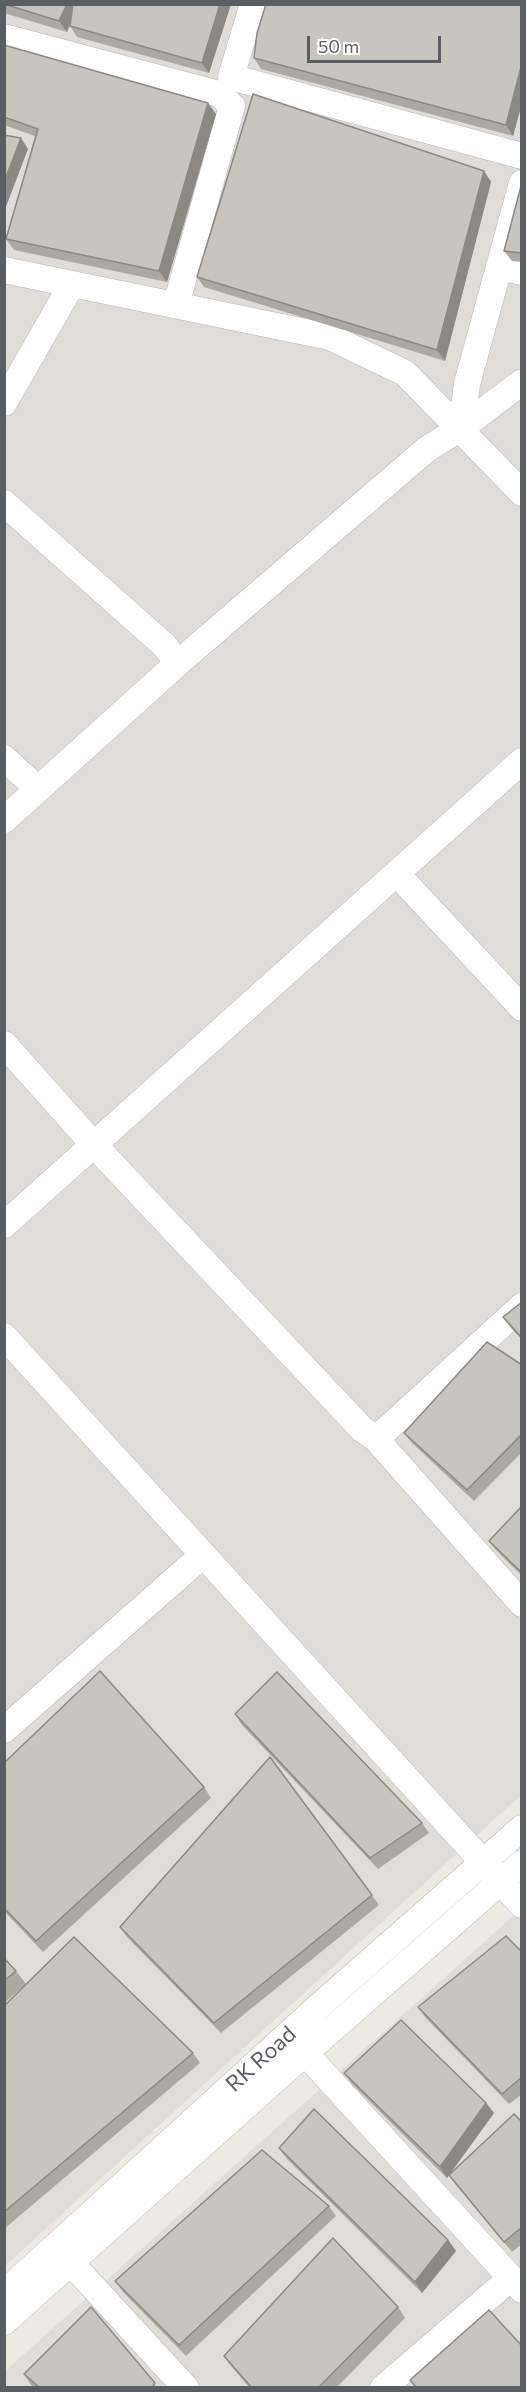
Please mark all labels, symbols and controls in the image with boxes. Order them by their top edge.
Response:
scale bar [310,24,444,62]
text: 50 m [318,35,359,57]
street label: RK Road [221,2021,301,2097]

